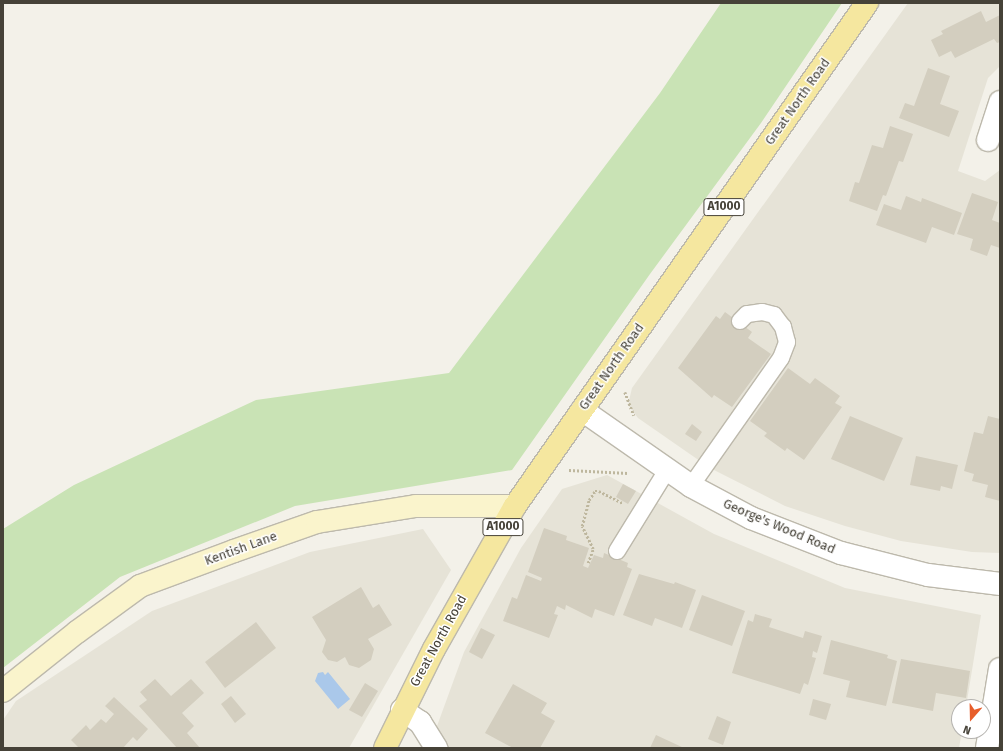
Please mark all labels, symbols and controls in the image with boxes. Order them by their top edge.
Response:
street label: Great North Road [762,56,834,148]
road number: A1000 [703,197,745,217]
street label: Great North Road [576,321,648,413]
street label: George's Wood Road [721,496,837,558]
road number: A1000 [482,517,524,537]
street label: Kentish Lane [203,529,279,569]
street label: Great North Road [407,593,471,689]
north arrow [951,699,991,739]
text: N [961,722,973,737]

